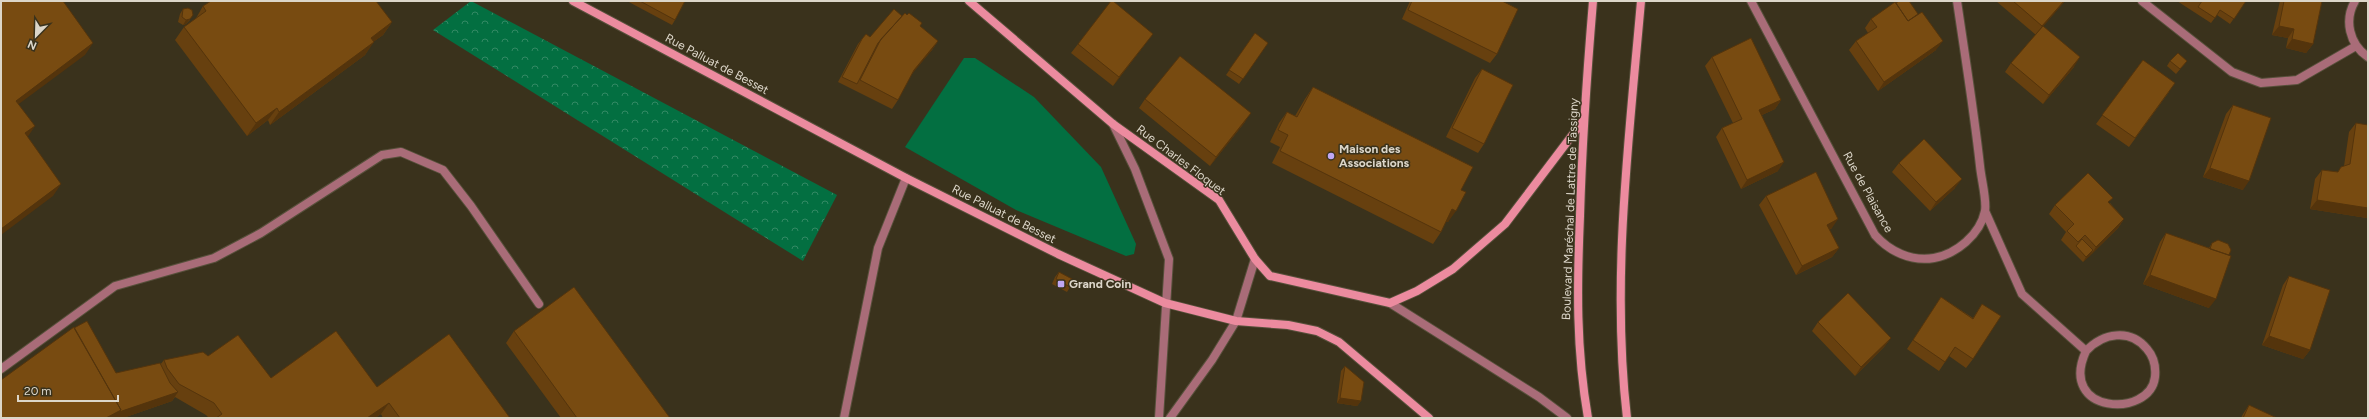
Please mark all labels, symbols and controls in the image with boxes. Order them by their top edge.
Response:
north arrow [16,16,56,56]
street label: Rue Palluat de Besset [663,31,771,97]
text: N [26,37,39,52]
street label: Boulevard Maréchal de Lattre de Tassigny [1559,97,1581,320]
street label: Rue Charles Floquet [1134,122,1229,198]
place label: Maison des Associations [1339,142,1410,170]
street label: Rue de Plaisance [1840,149,1896,235]
marker: Maison des Associations [1326,151,1336,161]
street label: Rue Palluat de Besset [950,182,1059,247]
place label: Grand Coin [1069,277,1131,291]
marker: Grand Coin [1056,279,1066,289]
scale bar [18,377,118,403]
text: 20 m [24,384,52,398]

